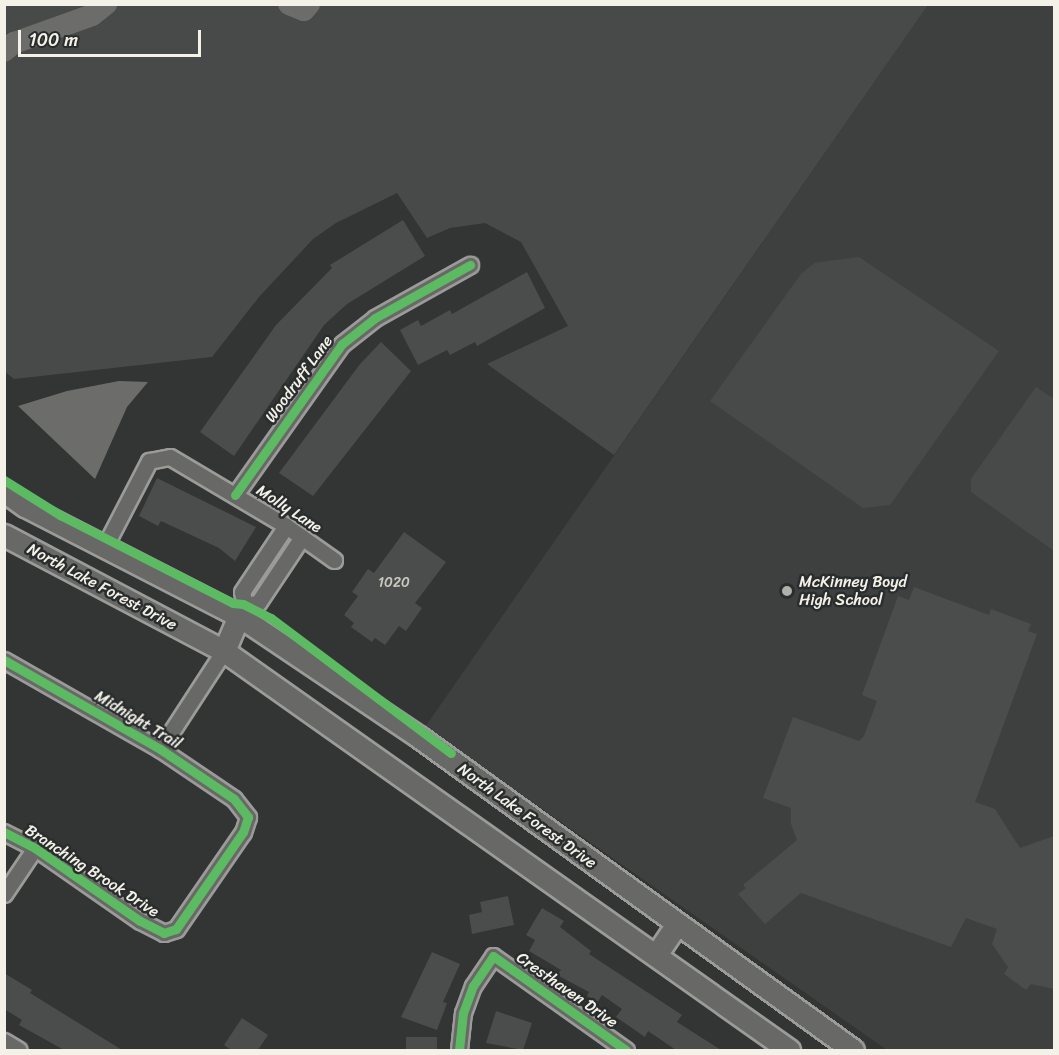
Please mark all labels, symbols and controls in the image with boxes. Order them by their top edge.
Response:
scale bar [21,18,204,56]
text: 100 m [29,24,78,56]
street label: Woodruff Lane [261,332,337,426]
street label: Molly Lane [252,481,326,537]
street label: North Lake Forest Drive [24,539,180,635]
place label: McKinney Boyd High School [799,572,907,610]
house number: 1020 [378,575,410,591]
marker: McKinney Boyd High School [780,584,794,598]
street label: Midnight Trail [91,687,185,753]
street label: North Lake Forest Drive [454,759,600,873]
street label: Branching Brook Drive [21,820,163,922]
street label: Cresthaven Drive [513,948,621,1032]

